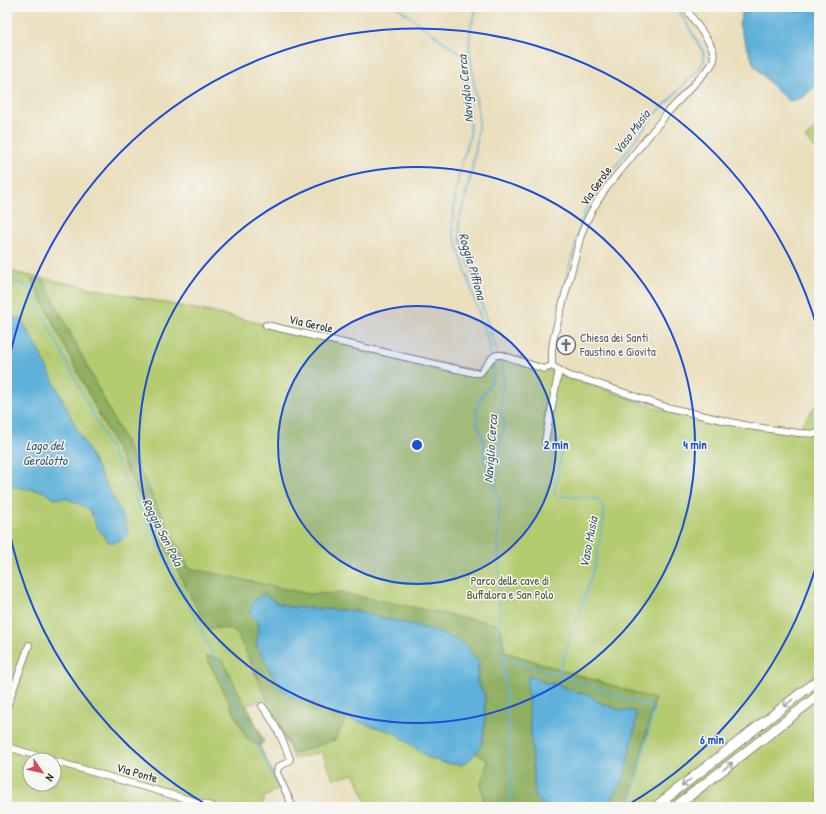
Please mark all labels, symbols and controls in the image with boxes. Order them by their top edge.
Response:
water label: Naviglio Cerca [452,52,478,124]
water label: Vaso Musia [608,104,655,158]
street label: Via Gerole [576,162,616,209]
water label: Roggia Piffiona [454,230,492,304]
street label: Via Gerole [287,310,335,337]
place label: Chiesa dei Santi Faustino e Giovita [579,329,656,360]
church icon: Chiesa dei Santi Faustino e Giovita [555,334,577,356]
water label: Naviglio Cerca [479,413,502,484]
water label: Lago del Gerolotto [23,436,69,469]
text: 2 min [544,436,569,453]
text: 4 min [683,436,707,453]
centre of rings [410,438,424,452]
water label: Roggia San Pola [137,495,189,571]
water label: Vaso Musia [574,513,602,569]
park label: Parco delle cave di Buffalora e San Polo [467,572,553,603]
one-way arrow [783,698,794,707]
text: 6 min [700,731,724,748]
north arrow [22,752,62,792]
street label: Via Ponte [115,759,160,787]
one-way arrow [722,762,733,770]
text: N [43,771,58,784]
one-way arrow [680,778,691,787]

